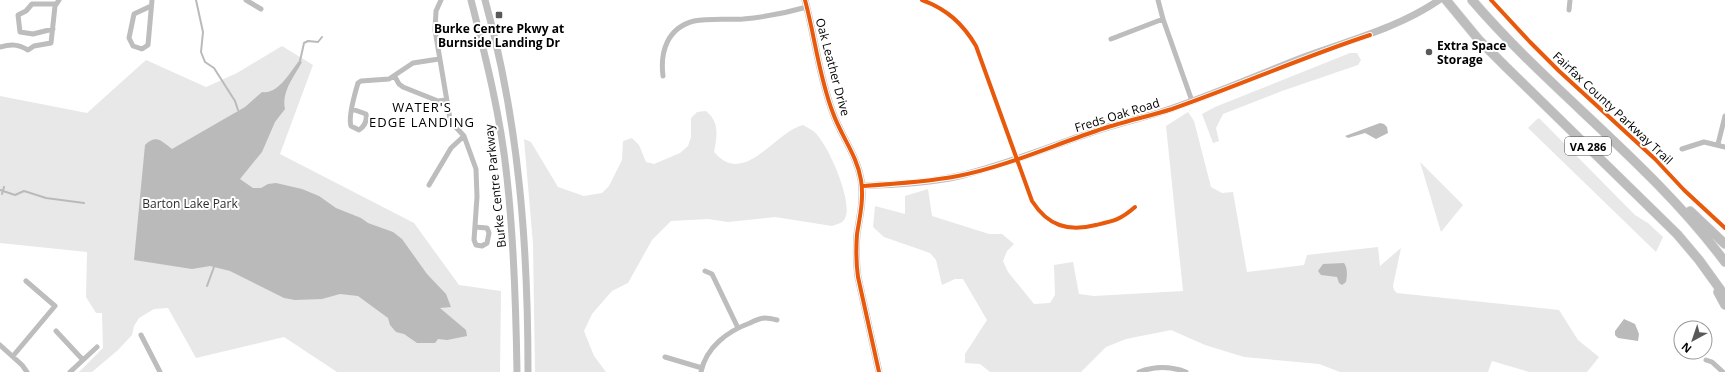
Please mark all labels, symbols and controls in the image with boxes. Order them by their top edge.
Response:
marker: Burke Centre Pkwy at Burnside Landing Dr [494,10,504,20]
street label: Oak Leather Drive [812,16,854,118]
place label: Burke Centre Pkwy at Burnside Landing Dr [434,20,564,51]
place label: Extra Space Storage [1437,37,1506,68]
marker: Extra Space Storage [1424,47,1434,57]
street label: Fairfax County Parkway Trail [1549,48,1677,168]
street label: Freds Oak Road [1072,94,1162,136]
district label: WATER'S EDGE LANDING [369,98,475,131]
street label: Burke Centre Parkway [480,123,510,249]
road number: VA 286 [1565,137,1611,155]
park label: Barton Lake Park [142,195,238,212]
north arrow [1673,320,1713,360]
text: N [1678,339,1695,357]

